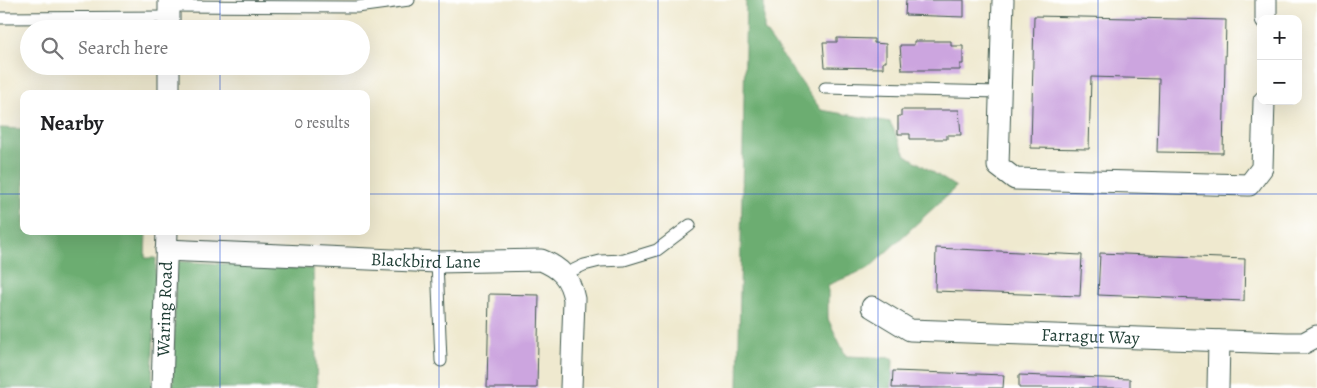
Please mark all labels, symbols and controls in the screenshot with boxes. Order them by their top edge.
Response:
map controls [1257,15,1302,105]
button: + [1257,15,1302,60]
search box [20,20,370,75]
icon: search [38,34,66,62]
text: Search here [78,35,168,61]
button: − [1257,60,1302,105]
text: Nearby [40,109,103,137]
text: 0 results [294,112,350,134]
street label: Blackbird Lane [370,247,481,274]
street label: Waring Road [151,261,178,358]
street label: Farragut Way [1041,323,1141,350]

